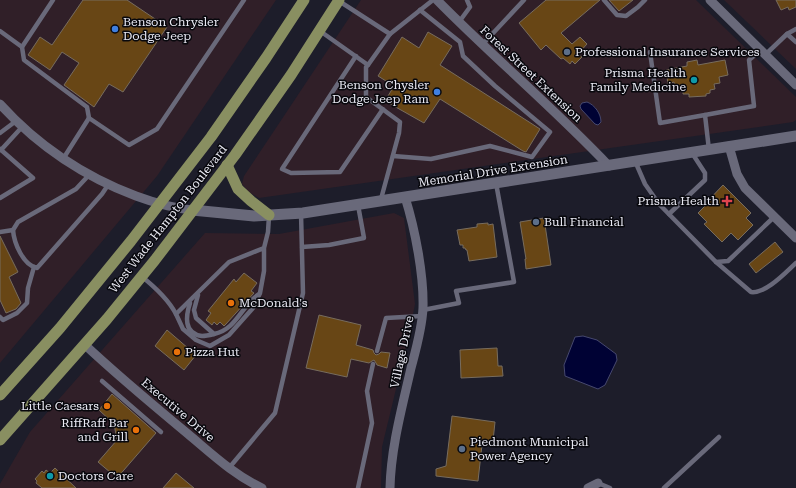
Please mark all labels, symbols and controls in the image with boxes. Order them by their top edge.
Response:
place label: Benson Chrysler Dodge Jeep [123,15,219,43]
street label: Forest Street Extension [477,23,585,125]
marker: Benson Chrysler Dodge Jeep [110,24,120,34]
place label: Professional Insurance Services [575,45,760,59]
marker: Professional Insurance Services [562,47,572,57]
place label: Prisma Health Family Medicine [590,66,686,94]
marker: Prisma Health Family Medicine [689,75,699,85]
place label: Benson Chysler Dodge Jeep Ram [332,78,429,106]
marker: Benson Chysler Dodge Jeep Ram [432,87,442,97]
street label: West Wade Hampton Boulevard [106,142,230,296]
street label: Memorial Drive Extension [417,152,569,190]
place label: Prisma Health [637,194,719,208]
marker: Prisma Health [722,196,732,206]
place label: Bull Financial [544,215,624,229]
marker: Bull Financial [531,217,541,227]
place label: McDonald's [239,296,308,310]
marker: McDonald's [226,298,236,308]
street label: Village Drive [388,314,417,389]
place label: Pizza Hut [185,345,240,359]
marker: Pizza Hut [172,347,182,357]
street label: Executive Drive [139,375,218,445]
place label: Little Caesars [21,399,99,413]
marker: Little Caesars [102,401,112,411]
place label: RiffRaff Bar and Grill [61,416,128,444]
marker: RiffRaff Bar and Grill [131,425,141,435]
place label: Piedmont Municipal Power Agency [470,435,589,463]
marker: Piedmont Municipal Power Agency [457,444,467,454]
place label: Doctors Care [58,469,134,483]
marker: Doctors Care [45,471,55,481]

